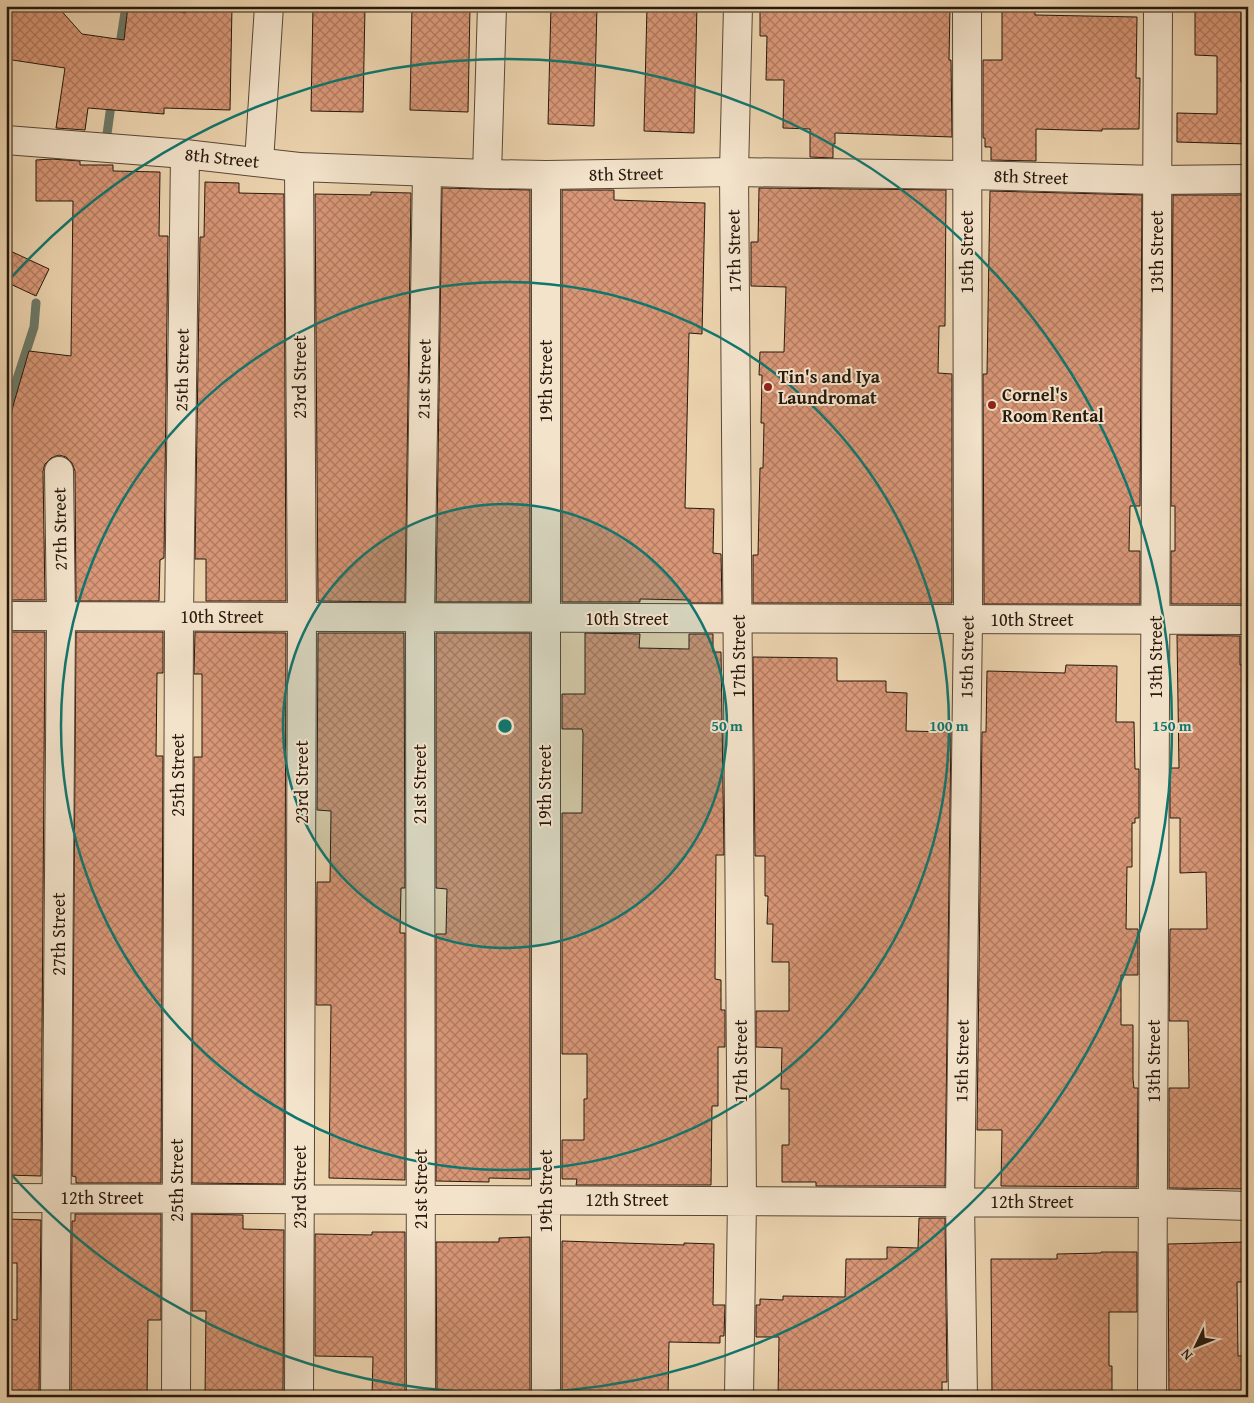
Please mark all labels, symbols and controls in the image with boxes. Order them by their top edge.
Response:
street label: 8th Street [184,140,261,175]
street label: 8th Street [588,159,664,188]
street label: 8th Street [993,162,1069,191]
street label: 17th Street [719,208,748,293]
street label: 15th Street [953,210,980,294]
street label: 13th Street [1143,210,1170,294]
street label: 25th Street [167,327,196,412]
street label: 23rd Street [286,335,313,419]
street label: 21st Street [409,338,438,419]
street label: 19th Street [532,339,559,423]
place label: Tin's and Iya Laundromat [778,363,881,411]
marker: Tin's and Iya Laundromat [762,381,774,393]
place label: Cornel's Room Rental [1002,381,1104,429]
marker: Cornel's Room Rental [986,399,998,411]
street label: 27th Street [45,486,74,571]
street label: 10th Street [180,603,264,630]
street label: 10th Street [585,605,669,632]
street label: 10th Street [990,606,1074,633]
street label: 17th Street [725,614,752,698]
street label: 15th Street [952,614,981,699]
street label: 13th Street [1142,615,1169,699]
text: 50 m [711,715,743,736]
text: 100 m [929,715,969,736]
text: 150 m [1152,715,1192,736]
centre of rings [496,717,514,735]
street label: 25th Street [164,733,191,817]
street label: 23rd Street [288,740,315,824]
street label: 21st Street [406,743,433,824]
street label: 19th Street [531,744,558,828]
street label: 27th Street [45,892,72,976]
street label: 15th Street [947,1018,976,1103]
street label: 17th Street [727,1019,754,1103]
street label: 13th Street [1140,1019,1167,1103]
street label: 25th Street [163,1138,190,1222]
street label: 23rd Street [286,1145,313,1229]
street label: 21st Street [407,1148,434,1229]
street label: 19th Street [532,1149,559,1233]
street label: 12th Street [60,1184,144,1211]
street label: 12th Street [585,1186,669,1213]
street label: 12th Street [990,1188,1074,1215]
north arrow [1172,1320,1222,1370]
text: N [1176,1344,1197,1365]

